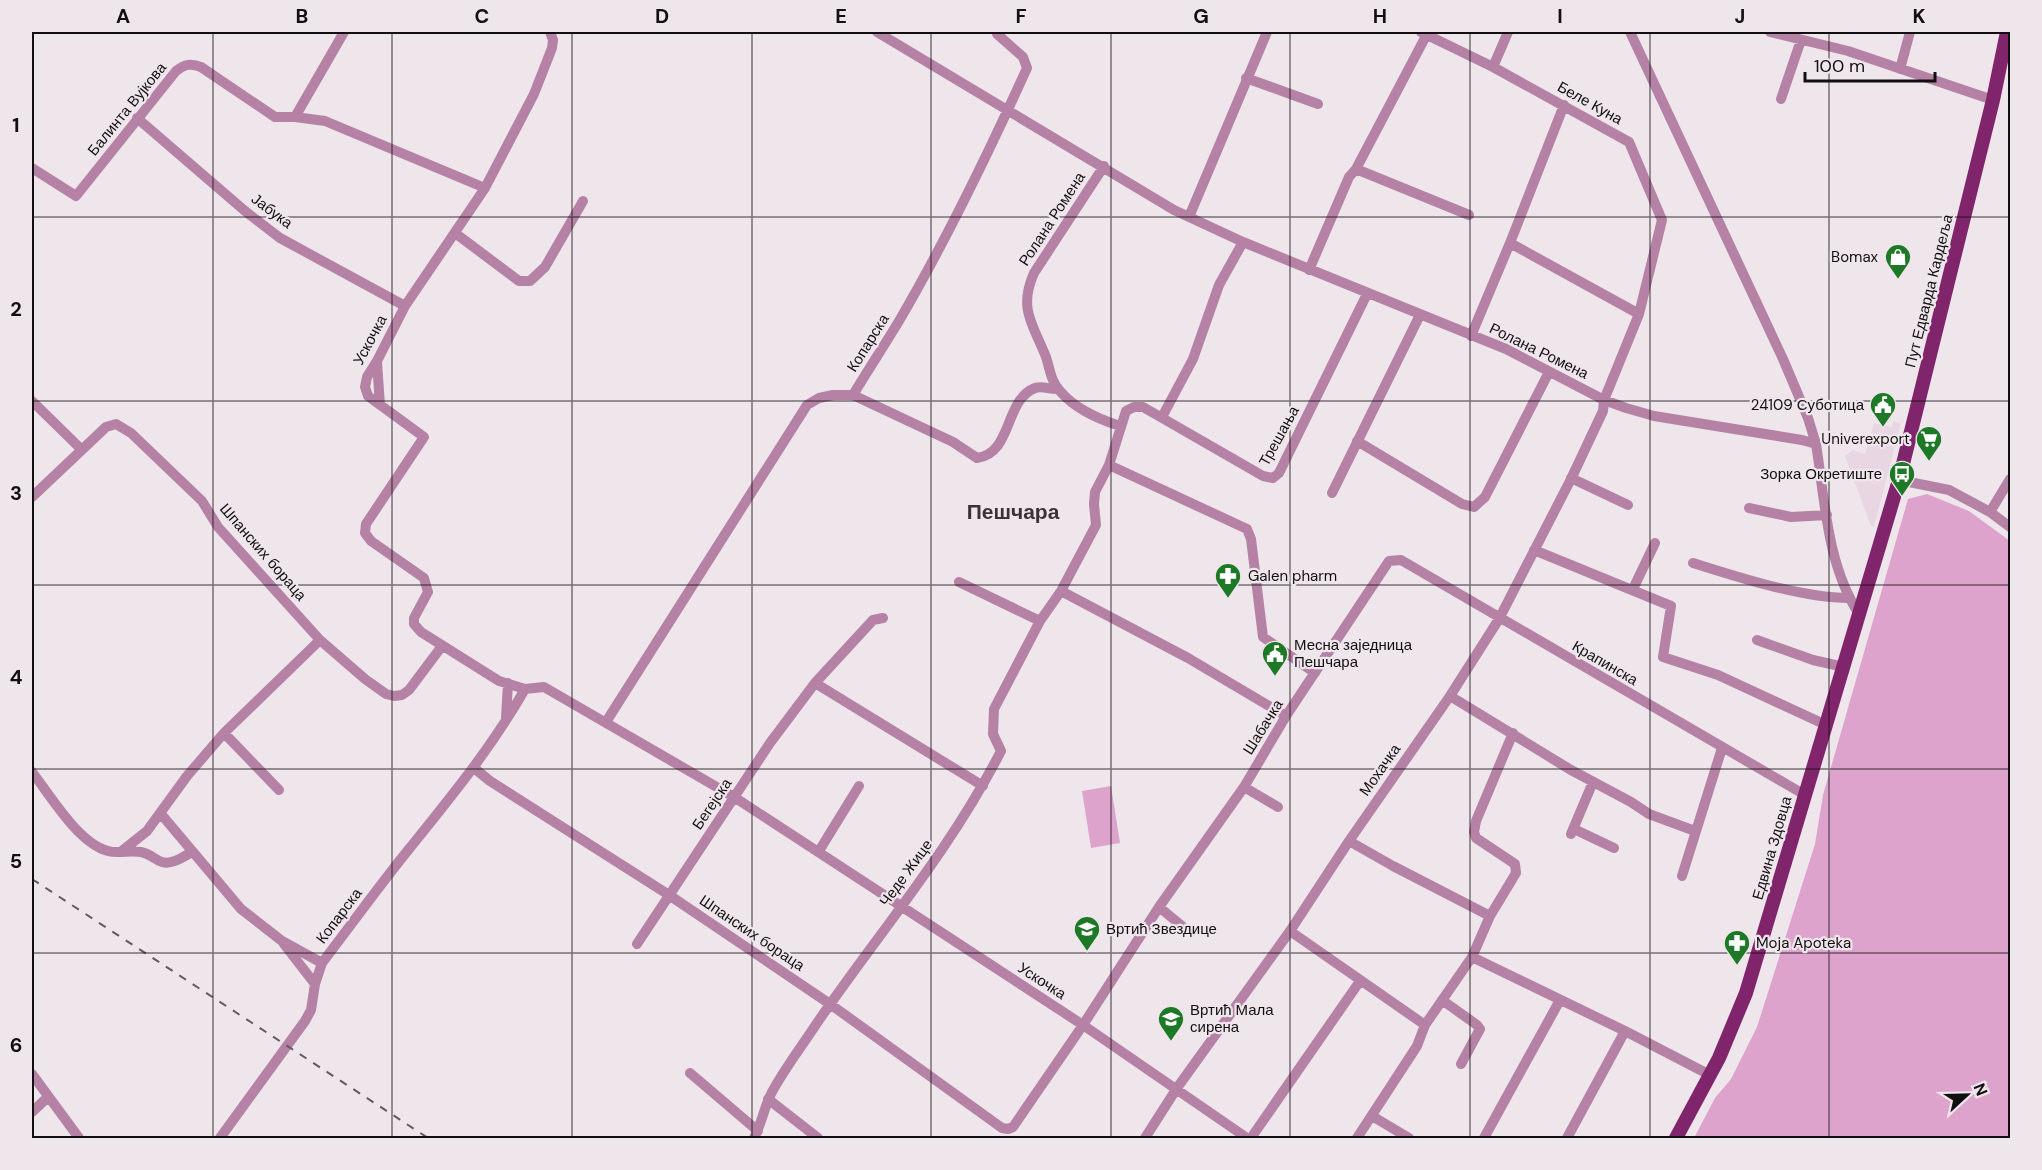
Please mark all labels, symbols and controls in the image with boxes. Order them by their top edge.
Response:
text: A [116,3,130,29]
text: B [296,3,308,29]
text: C [475,3,489,29]
text: D [655,3,669,29]
text: E [835,3,847,29]
text: F [1015,3,1027,29]
text: G [1193,3,1209,29]
text: H [1373,3,1387,29]
text: I [1557,3,1563,29]
text: J [1735,3,1745,29]
text: K [1912,3,1926,29]
scale bar [1805,45,1936,83]
text: 100 m [1814,54,1865,78]
street label: Балинта Вујкова [83,58,171,160]
street label: Беле Куна [1554,77,1627,129]
text: 1 [12,112,20,138]
street label: Ролана Ромена [1014,168,1090,270]
street label: Јабука [247,189,297,233]
street label: Пут Едварда Кардеља [1900,212,1958,370]
shop icon: Bomax [1883,242,1913,280]
place label: Bomax [1831,247,1879,267]
text: 2 [10,296,22,322]
street label: Копарска [842,310,894,376]
street label: Ускочка [349,311,392,368]
street label: Ролана Ромена [1486,318,1593,384]
public building icon: 24109 Суботица [1868,390,1898,428]
place label: 24109 Суботица [1751,395,1865,415]
street label: Трешања [1254,402,1304,470]
supermarket icon: Univerexport [1914,424,1944,462]
place label: Univerexport [1821,429,1910,449]
bus stop icon: Зорка Окретиште [1887,459,1917,497]
place label: Зорка Окретиште [1760,464,1882,484]
text: 3 [10,480,22,506]
district label: Пешчара [967,498,1060,526]
street label: Шпанских бораца [215,499,311,605]
pharmacy icon: Galen pharm [1213,561,1243,599]
place label: Galen pharm [1248,566,1337,586]
place label: Месна заједница Пешчара [1294,635,1413,672]
street label: Крапинска [1568,636,1642,690]
public building icon: Месна заједница Пешчара [1260,639,1290,677]
text: 4 [10,664,23,690]
street label: Шабачка [1238,695,1288,758]
street label: Мохачка [1355,739,1406,800]
street label: Бегејска [688,774,737,834]
street label: Едвина Здовца [1748,793,1797,902]
street label: Чеде Жице [875,836,937,910]
text: 5 [10,848,22,874]
street label: Копарска [312,884,367,948]
street label: Шпанских бораца [695,890,809,976]
school or university icon: Вртић Звездице [1072,914,1102,952]
place label: Вртић Звездице [1106,919,1217,939]
pharmacy icon: Moja Apoteka [1722,928,1752,966]
place label: Moja Apoteka [1756,933,1851,953]
street label: Ускочка [1014,958,1071,1004]
place label: Вртић Мала сирена [1190,1000,1274,1037]
school or university icon: Вртић Мала сирена [1156,1004,1186,1042]
text: 6 [10,1032,22,1058]
north arrow [1937,1065,1997,1125]
text: N [1969,1080,1992,1099]

